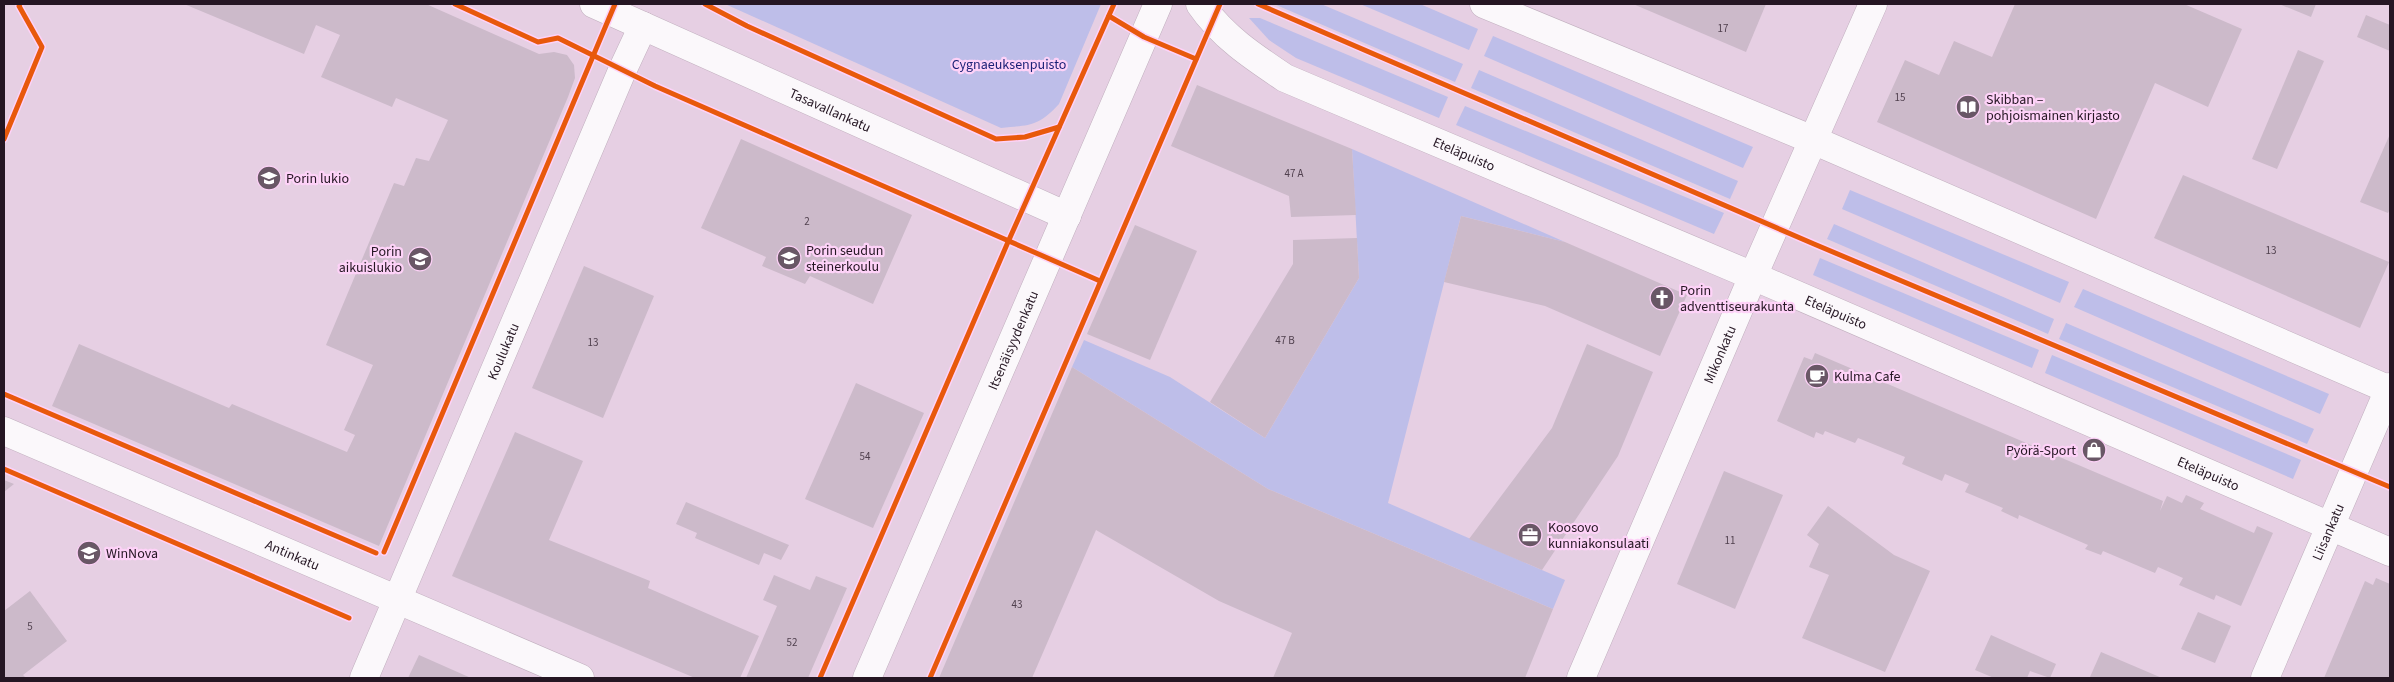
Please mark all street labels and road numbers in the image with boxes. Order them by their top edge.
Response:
street label: Tasavallankatu [786,84,874,138]
street label: Eteläpuisto [1430,133,1498,177]
street label: Itsenäisyydenkatu [983,288,1044,393]
street label: Eteläpuisto [1801,291,1870,335]
street label: Koulukatu [483,320,525,383]
street label: Mikonkatu [1699,323,1742,387]
street label: Eteläpuisto [2174,452,2242,497]
street label: Liisankatu [2308,501,2350,564]
street label: Antinkatu [262,535,322,576]

